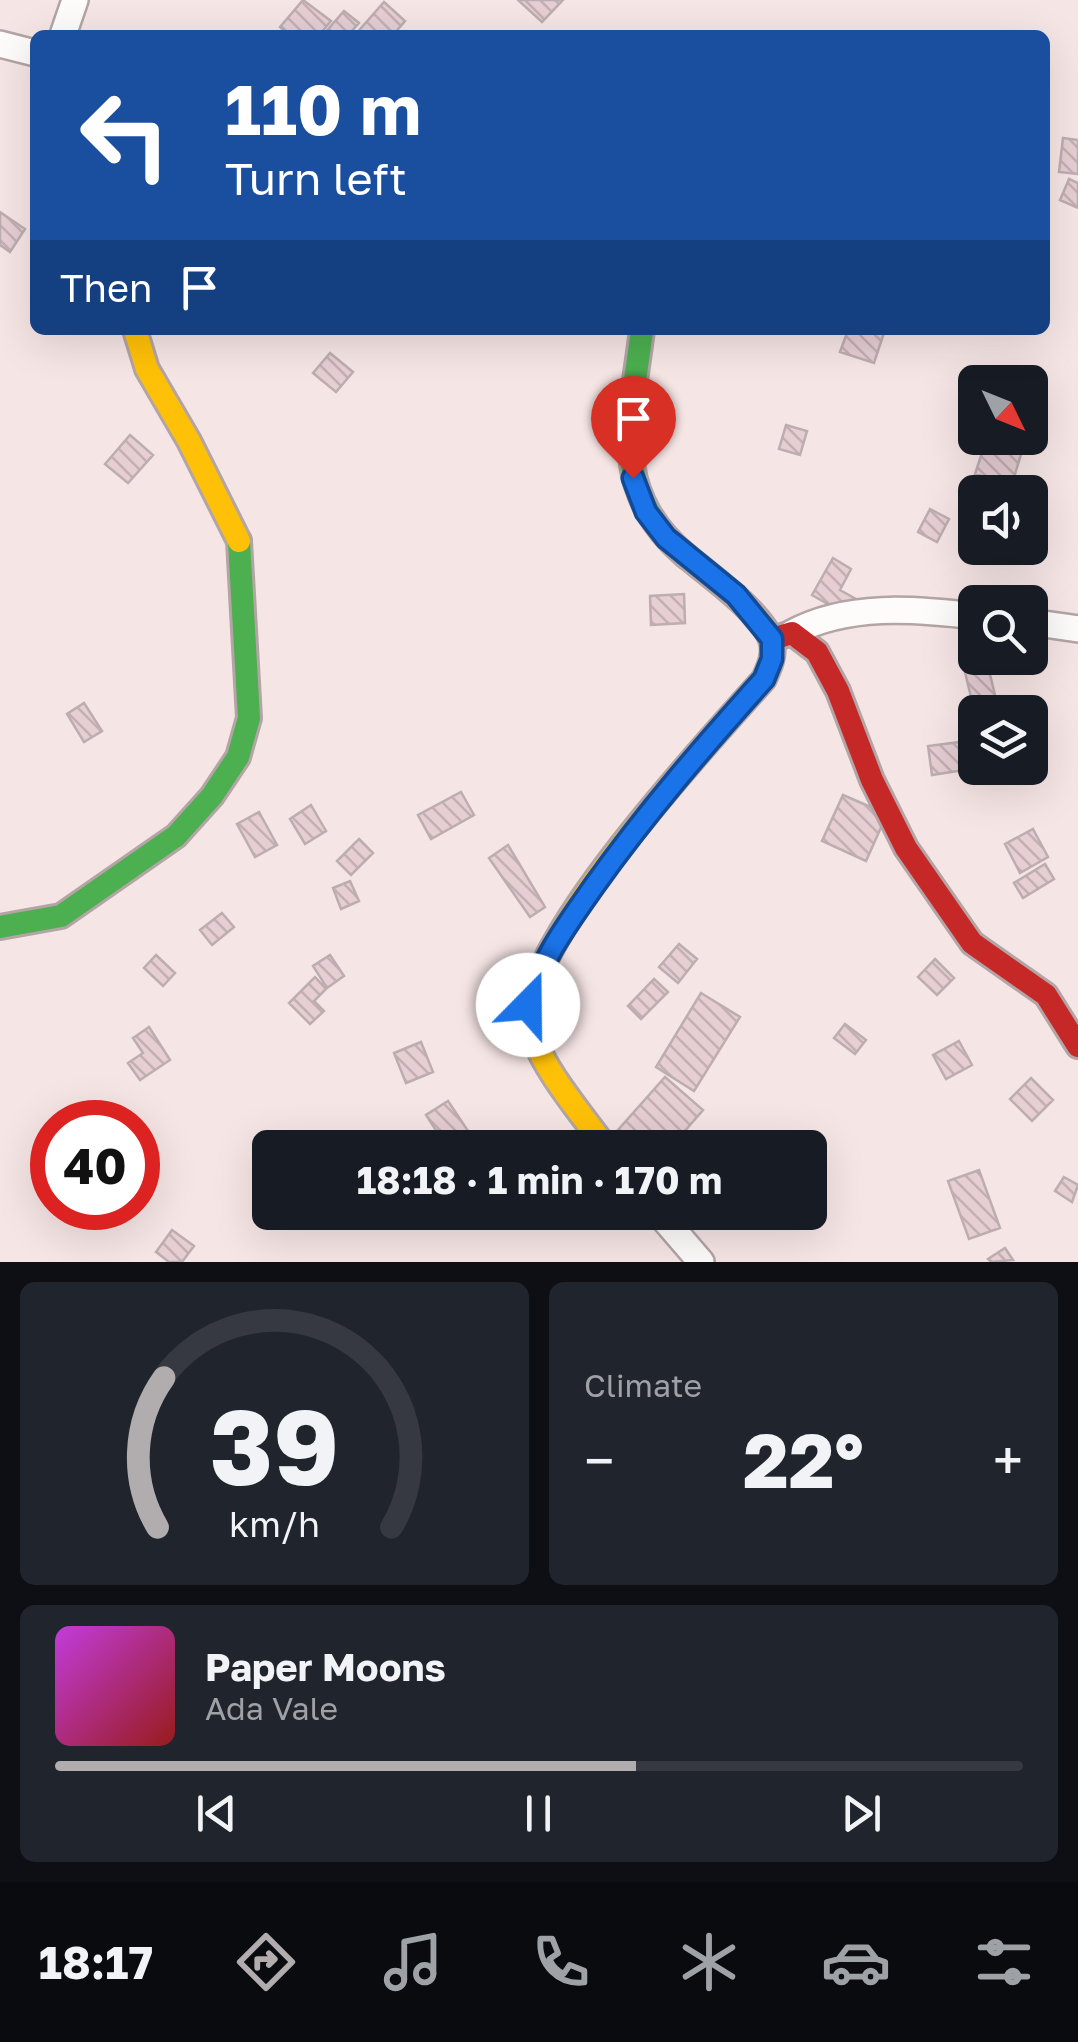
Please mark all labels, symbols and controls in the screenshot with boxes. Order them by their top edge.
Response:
text: 110 m [225,66,421,150]
icon: left [60,70,190,200]
text: Turn left [225,151,407,205]
icon: arrive [172,260,227,315]
text: Then [60,265,152,310]
north arrow [958,365,1048,455]
map controls [958,365,1048,785]
pin [591,376,676,479]
icon: arrive [606,391,661,446]
button: sound [958,475,1048,565]
button: search [958,585,1048,675]
button: layers [958,695,1048,785]
position arrow [476,953,580,1057]
speed limit sign: 40 [30,1100,160,1230]
text: 18:18 · 1 min · 170 m [357,1157,722,1202]
text: Climate [584,1366,702,1404]
text: 39 [210,1383,339,1508]
text: 22° [743,1414,864,1505]
text: − [584,1427,614,1493]
text: + [993,1427,1023,1493]
text: km/h [229,1502,320,1545]
text: Paper Moons [205,1644,446,1689]
text: Ada Vale [205,1689,338,1727]
icon: previous [189,1786,244,1841]
icon: pause [511,1786,566,1841]
icon: next [834,1786,889,1841]
icon: directions [231,1927,301,1997]
icon: music [378,1927,448,1997]
icon: phone [526,1927,596,1997]
icon: climate [674,1927,744,1997]
icon: car [821,1927,891,1997]
icon: filters [969,1927,1039,1997]
text: 18:17 [39,1935,153,1989]

